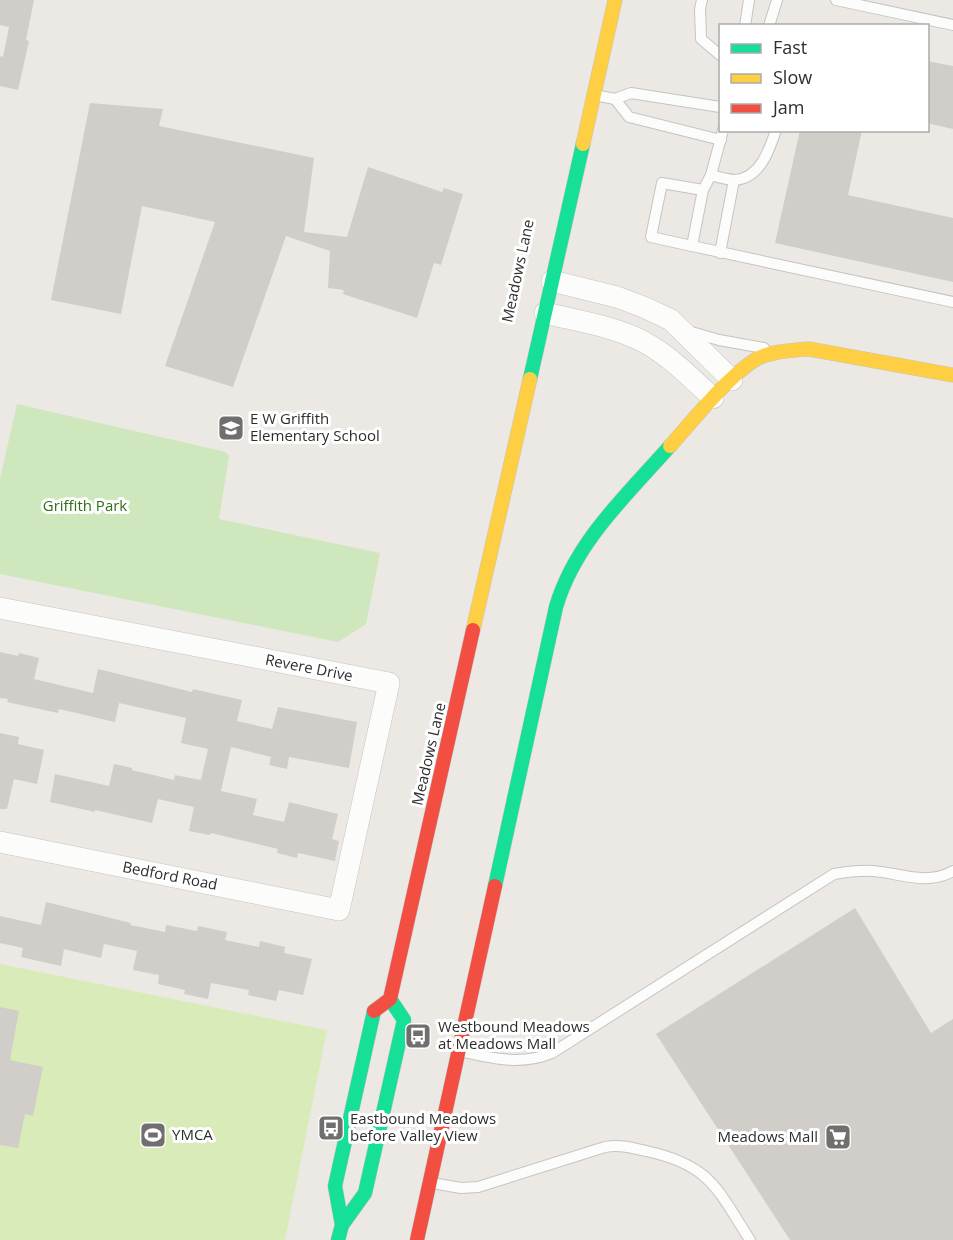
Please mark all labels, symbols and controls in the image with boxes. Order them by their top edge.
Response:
legend [719,24,929,132]
text: Fast [773,35,807,59]
text: Slow [773,65,812,89]
text: Jam [771,95,805,119]
street label: Meadows Lane [496,217,538,324]
place label: E W Griffith Elementary School [250,408,380,445]
school or university icon: E W Griffith Elementary School [216,413,246,443]
park label: Griffith Park [43,495,127,515]
street label: Revere Drive [264,649,355,685]
street label: Meadows Lane [406,700,450,807]
street label: Bedford Road [121,856,219,894]
place label: Westbound Meadows at Meadows Mall [438,1016,590,1053]
bus stop icon: Westbound Meadows at Meadows Mall [403,1021,433,1051]
place label: Eastbound Meadows before Valley View [350,1108,496,1145]
bus stop icon: Eastbound Meadows before Valley View [316,1113,346,1143]
sports icon: YMCA [138,1120,168,1150]
supermarket icon: Meadows Mall [823,1122,853,1152]
place label: YMCA [172,1124,213,1144]
place label: Meadows Mall [717,1126,818,1146]

